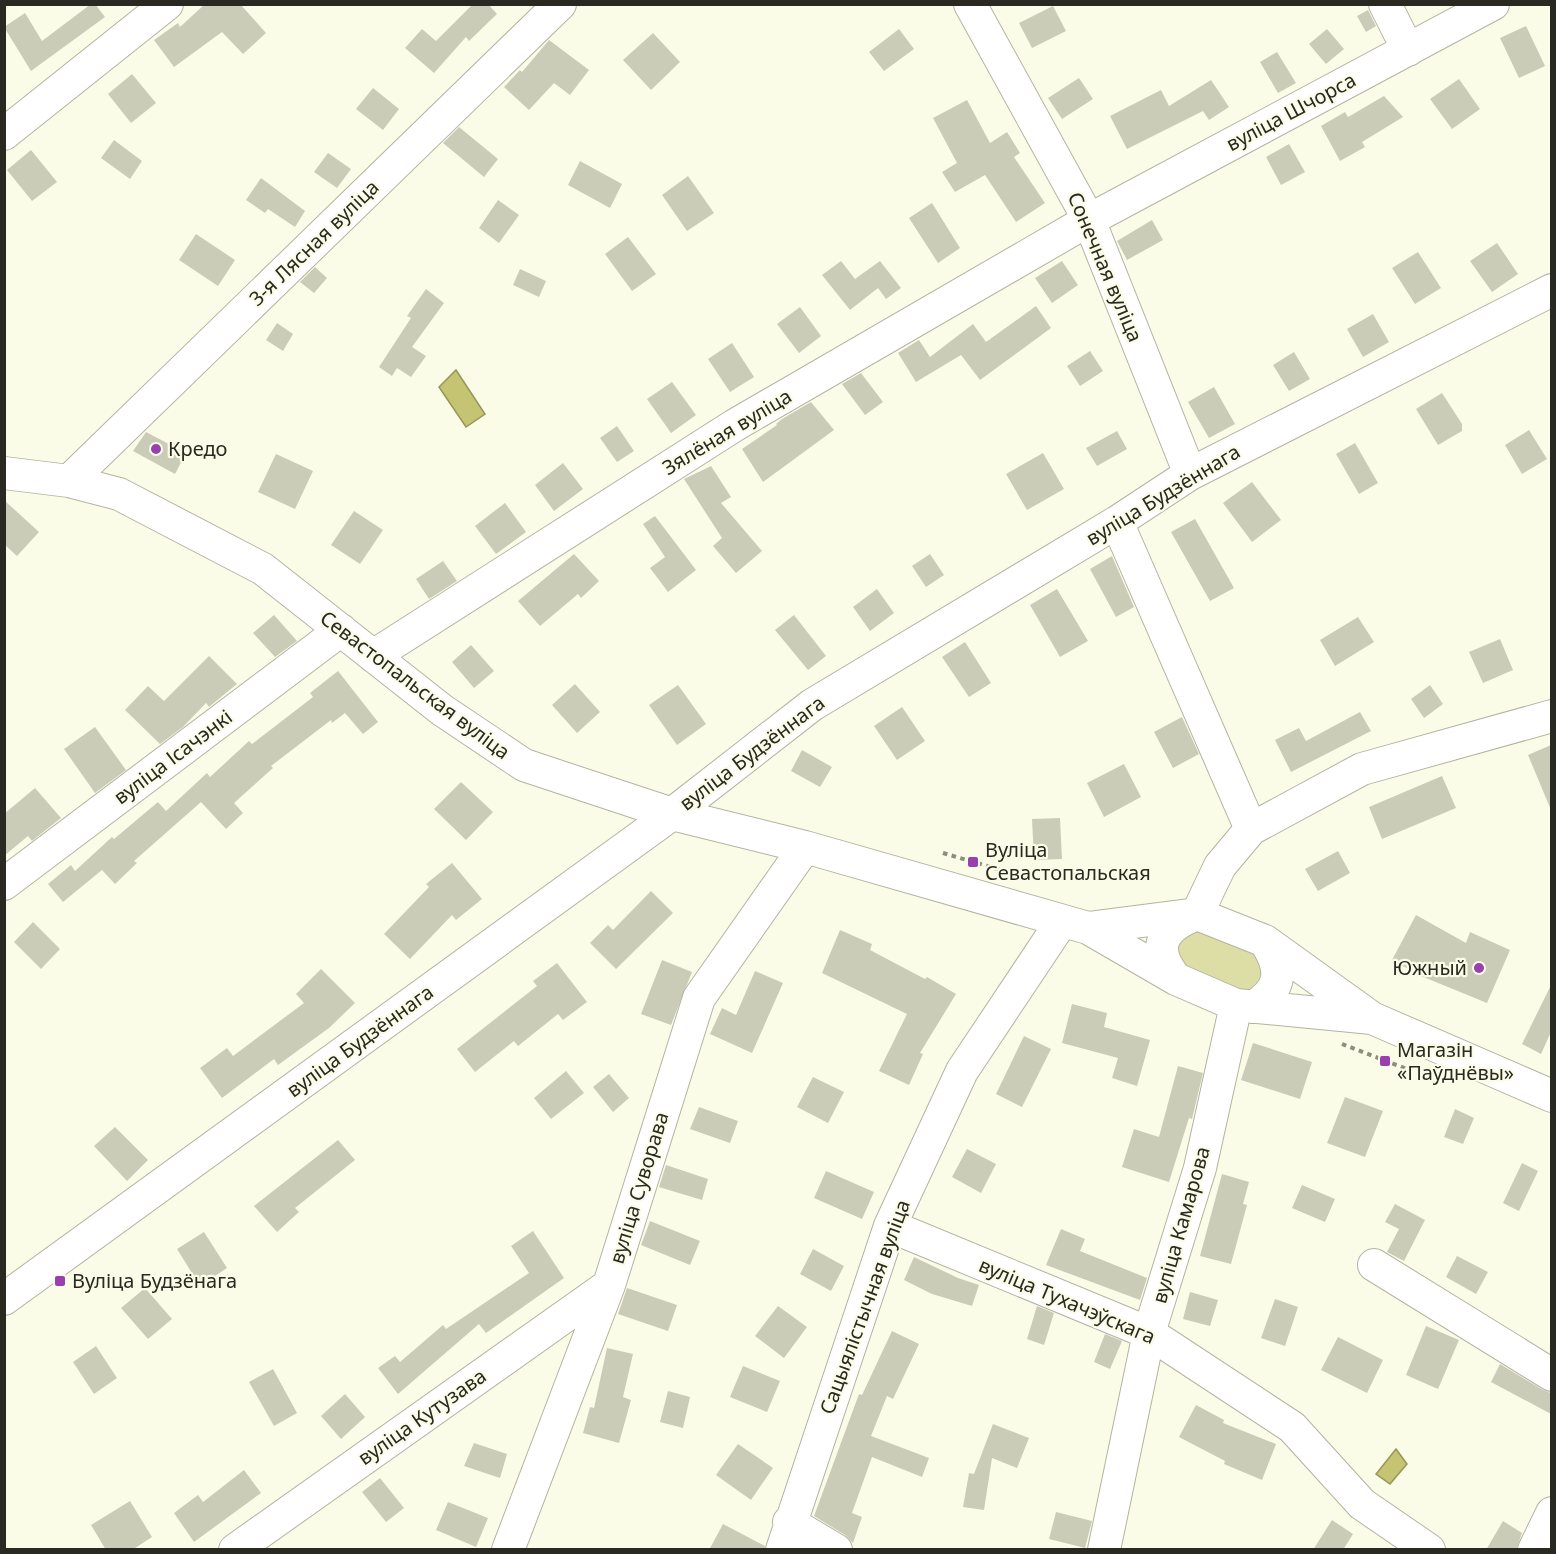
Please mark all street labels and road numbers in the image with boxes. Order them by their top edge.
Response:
street label: вуліца Шчорса [1221,66,1360,157]
street label: 3-я Лясная вуліца [243,174,384,312]
street label: Сонечная вуліца [1062,188,1149,346]
street label: Зялёная вуліца [657,382,796,481]
street label: вуліца Будзённага [1081,438,1245,551]
street label: Севастопальская вуліца [315,604,516,765]
street label: вуліца Будзённага [674,689,830,816]
street label: вуліца Ісачэнкі [108,703,238,810]
street label: вуліца Будзённага [281,978,439,1103]
street label: вуліца Суворава [603,1109,674,1267]
street label: вуліца Камарова [1145,1143,1216,1306]
street label: Сацыялістычная вуліца [813,1196,916,1418]
street label: вуліца Тухачэўскага [975,1251,1160,1350]
street label: вуліца Кутузава [352,1362,491,1471]

